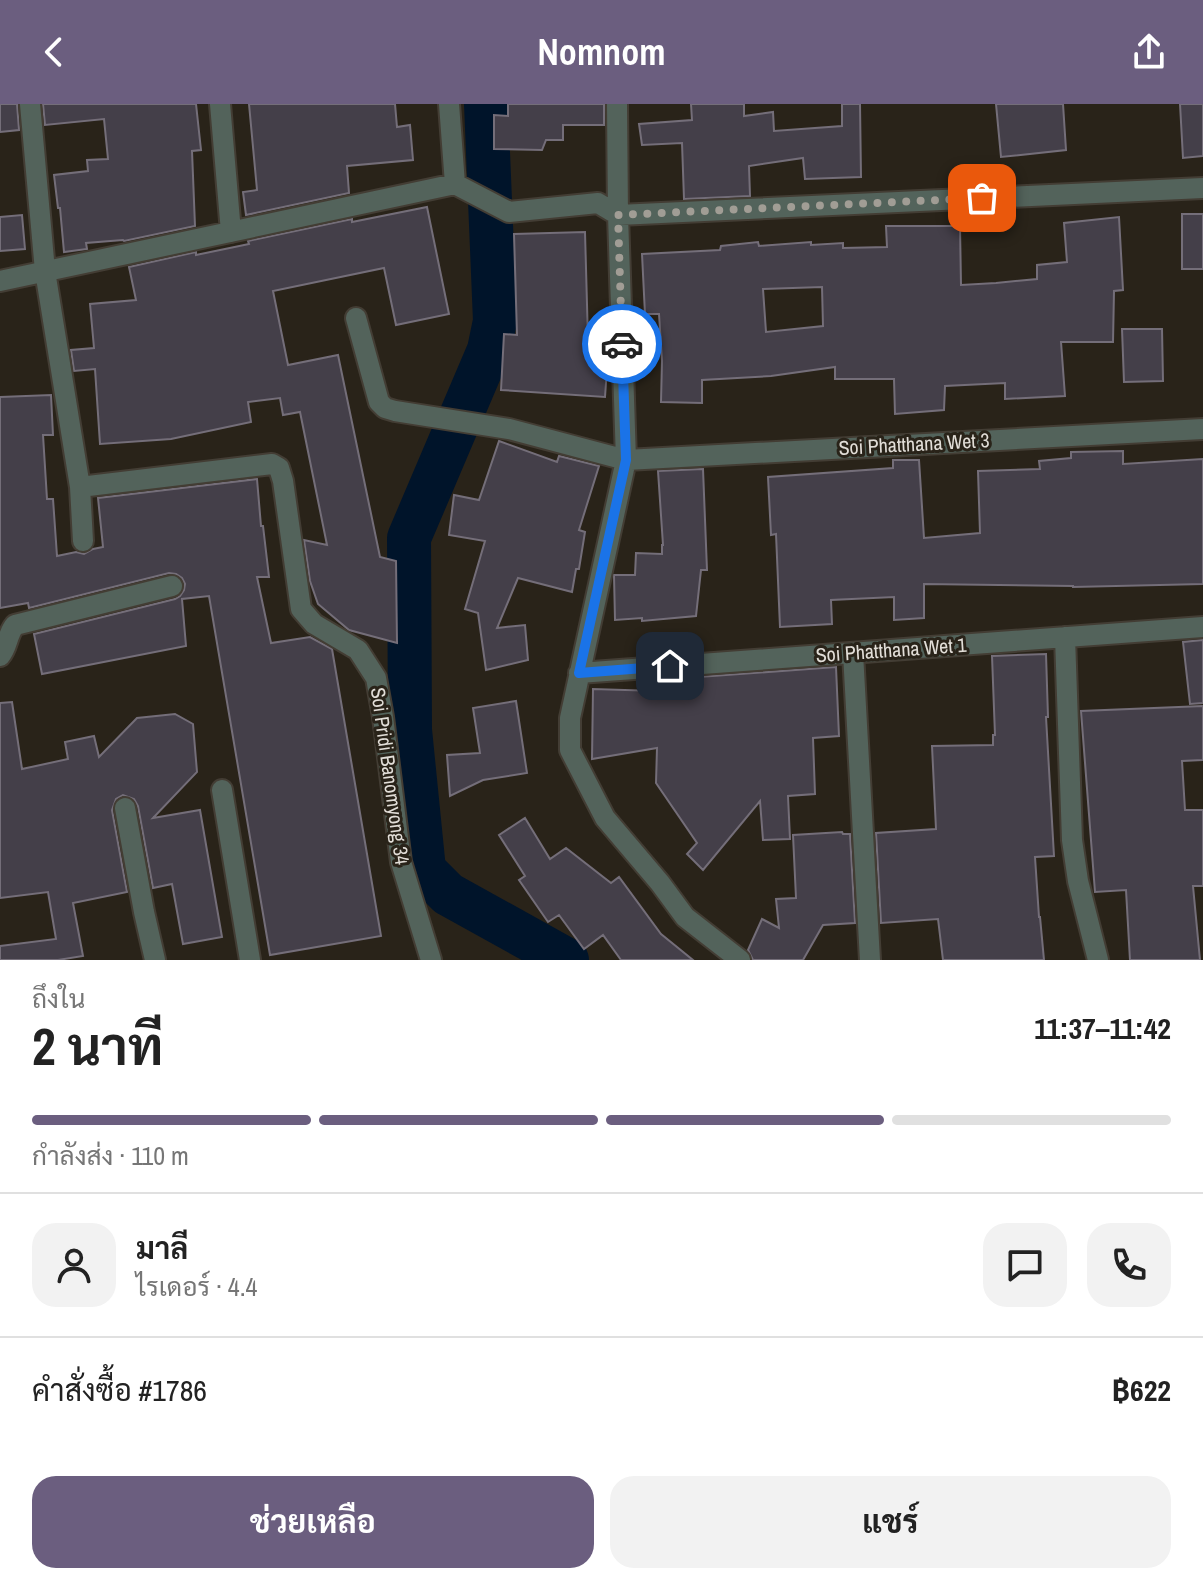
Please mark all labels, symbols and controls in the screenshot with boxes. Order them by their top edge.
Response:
text: Nomnom [538,28,665,76]
icon: back [32,30,76,74]
icon: share [1127,30,1171,74]
pin [948,164,1016,232]
icon: bag [960,176,1004,220]
courier [582,304,662,384]
icon: car [600,322,644,366]
street label: Soi Phatthana Wet 3 [838,426,990,461]
street label: Soi Phatthana Wet 1 [815,631,967,668]
pin [636,632,704,700]
icon: home [648,644,692,688]
street label: Soi Pridi Banomyong 34 [365,686,416,866]
text: ถึงใน [32,981,85,1016]
text: 11:37–11:42 [1034,1008,1171,1048]
text: 2 นาที [32,1011,163,1081]
text: กำลังส่ง · 110 m [32,1138,189,1173]
button: person [32,1223,116,1307]
button: chat [983,1223,1067,1307]
button: phone [1087,1223,1171,1307]
text: มาลี [136,1228,188,1268]
text: ไรเดอร์ · 4.4 [136,1269,257,1304]
text: คำสั่งซื้อ #1786 [32,1370,207,1410]
text: ฿622 [1112,1370,1171,1410]
button: ช่วยเหลือ [32,1476,594,1568]
button: แชร์ [610,1476,1171,1568]

